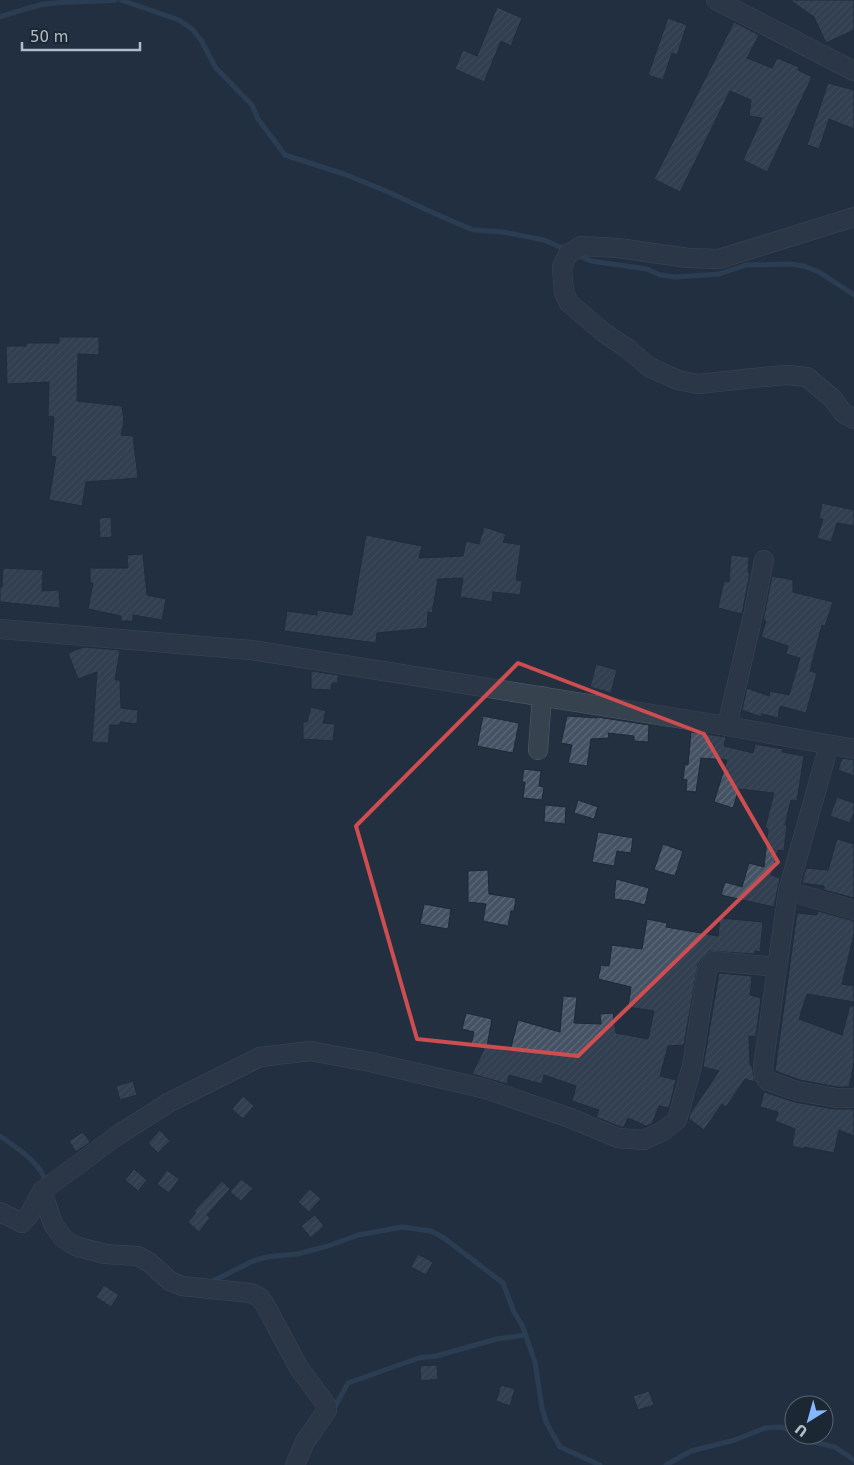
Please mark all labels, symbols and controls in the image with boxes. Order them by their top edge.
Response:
scale bar [22,20,140,52]
text: 50 m [30,28,68,46]
north arrow [784,1395,834,1445]
text: U [792,1421,811,1440]

